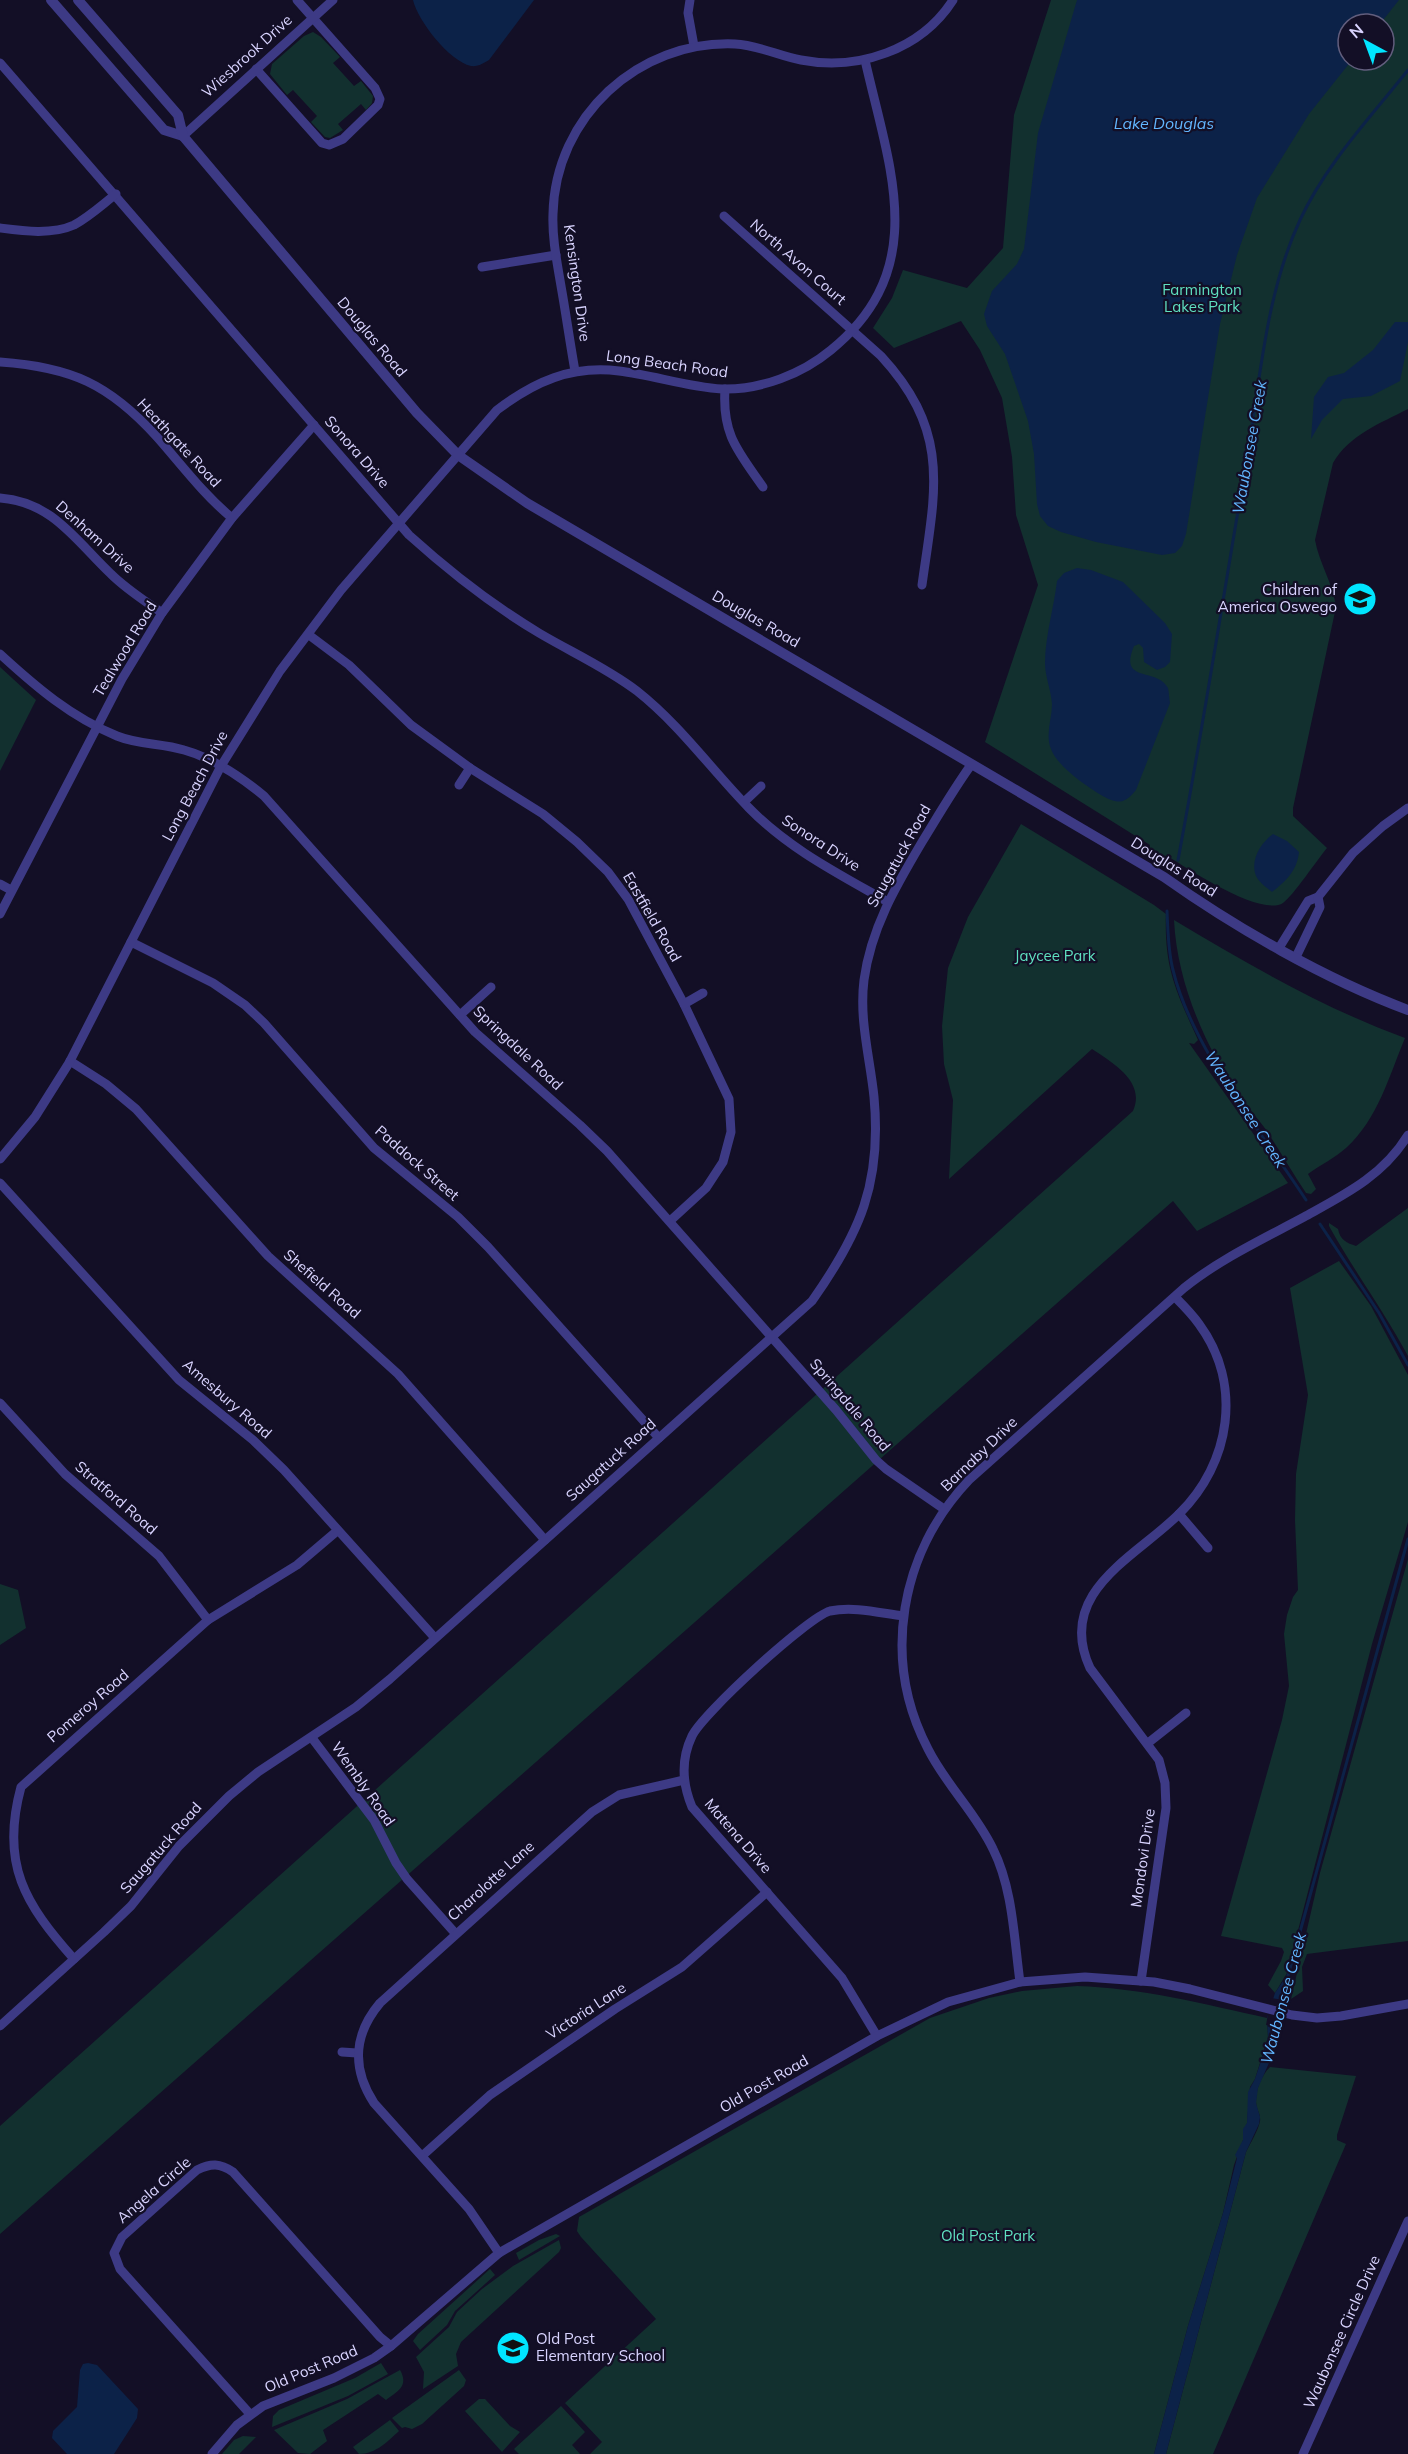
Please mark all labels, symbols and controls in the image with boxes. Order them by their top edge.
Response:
street label: Wiesbrook Drive [197,10,296,101]
north arrow [1336,12,1396,72]
text: N [1345,19,1367,42]
water label: Lake Douglas [1114,113,1214,133]
street label: North Avon Court [746,215,850,309]
street label: Kensington Drive [560,223,595,343]
park label: Farmington Lakes Park [1162,280,1242,316]
street label: Douglas Road [334,293,411,380]
street label: Long Beach Road [605,346,729,381]
water label: Waubonsee Creek [1227,378,1271,516]
street label: Heathgate Road [133,394,225,491]
street label: Sonora Drive [321,412,394,492]
street label: Denham Drive [52,496,139,577]
place label: Children of America Oswego [1218,580,1338,616]
school or university icon: Children of America Oswego [1342,581,1378,617]
street label: Douglas Road [709,586,804,651]
street label: Tealwood Road [89,597,161,700]
street label: Long Beach Drive [157,727,232,844]
street label: Saugatuck Road [862,801,935,911]
street label: Sonora Drive [778,810,864,875]
street label: Douglas Road [1128,833,1221,901]
street label: Eastfield Road [619,869,686,965]
park label: Jaycee Park [1015,946,1096,965]
street label: Springdale Road [470,1001,567,1094]
water label: Waubonsee Creek [1201,1047,1292,1172]
street label: Paddock Street [371,1121,463,1204]
street label: Shefield Road [280,1245,365,1322]
street label: Springdale Road [806,1354,895,1455]
street label: Amesbury Road [179,1355,276,1443]
street label: Barnaby Drive [936,1412,1021,1495]
street label: Saugatuck Road [562,1414,660,1505]
street label: Stratford Road [71,1457,161,1538]
street label: Pomeroy Road [43,1665,132,1746]
street label: Wembly Road [327,1738,399,1829]
street label: Matena Drive [701,1794,776,1877]
street label: Saugatuck Road [116,1798,205,1897]
street label: Mondovi Drive [1126,1807,1159,1908]
street label: Charolotte Lane [443,1837,538,1925]
water label: Waubonsee Creek [1256,1929,1310,2066]
street label: Victoria Lane [542,1978,629,2043]
street label: Old Post Road [716,2050,812,2117]
street label: Angela Circle [113,2152,195,2227]
park label: Old Post Park [941,2226,1035,2245]
street label: Waubonsee Circle Drive [1299,2252,1384,2411]
place label: Old Post Elementary School [536,2329,665,2365]
school or university icon: Old Post Elementary School [495,2330,531,2366]
street label: Old Post Road [261,2340,360,2397]

